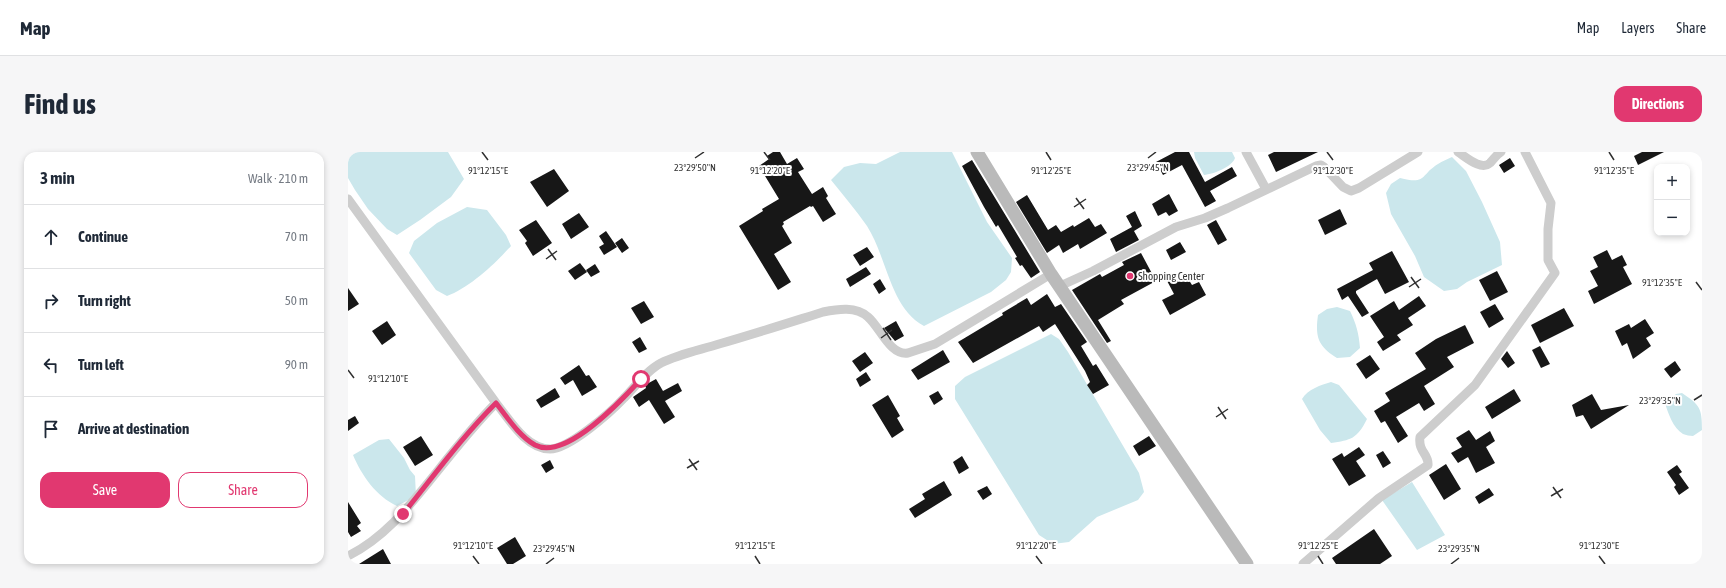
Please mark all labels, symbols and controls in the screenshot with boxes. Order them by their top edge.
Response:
text: Map [20,17,51,39]
text: Map [1577,20,1599,36]
text: Layers [1621,20,1654,36]
text: Share [1676,20,1706,36]
button: Directions [1614,86,1702,122]
text: Find us [24,88,96,120]
text: 23°29'50"N [674,162,716,173]
text: 23°29'45"N [1127,162,1169,173]
map controls [1654,164,1690,236]
button: + [1654,164,1690,200]
text: 91°12'15"E [468,165,509,176]
text: 91°12'20"E [750,165,791,176]
text: 91°12'25"E [1031,165,1072,176]
text: 91°12'30"E [1313,165,1354,176]
text: 91°12'35"E [1594,165,1635,176]
text: 3 min [40,168,75,188]
text: Walk · 210 m [248,171,308,186]
button: − [1654,200,1690,236]
icon: ahead [40,226,62,248]
text: Continue [78,228,128,245]
text: 70 m [285,229,308,244]
place label: Shopping Center [1138,270,1205,282]
marker: Shopping Center [1125,271,1135,281]
text: 91°12'35"E [1642,277,1683,288]
icon: right [40,290,62,312]
text: Turn right [78,292,131,309]
text: 50 m [285,293,308,308]
icon: left [40,354,62,376]
text: Turn left [78,356,124,373]
text: 90 m [285,357,308,372]
route start [632,370,650,388]
text: 91°12'10"E [368,373,409,384]
text: 23°29'35"N [1639,395,1681,406]
icon: arrive [40,418,62,440]
text: Arrive at destination [78,420,189,437]
button: Save [40,472,170,508]
button: Share [178,472,308,508]
route end [394,505,412,523]
text: 91°12'10"E [453,540,494,551]
text: 91°12'15"E [735,540,776,551]
text: 91°12'20"E [1016,540,1057,551]
text: 91°12'25"E [1298,540,1339,551]
text: 91°12'30"E [1579,540,1620,551]
text: 23°29'45"N [533,543,575,554]
text: 23°29'35"N [1438,543,1480,554]

